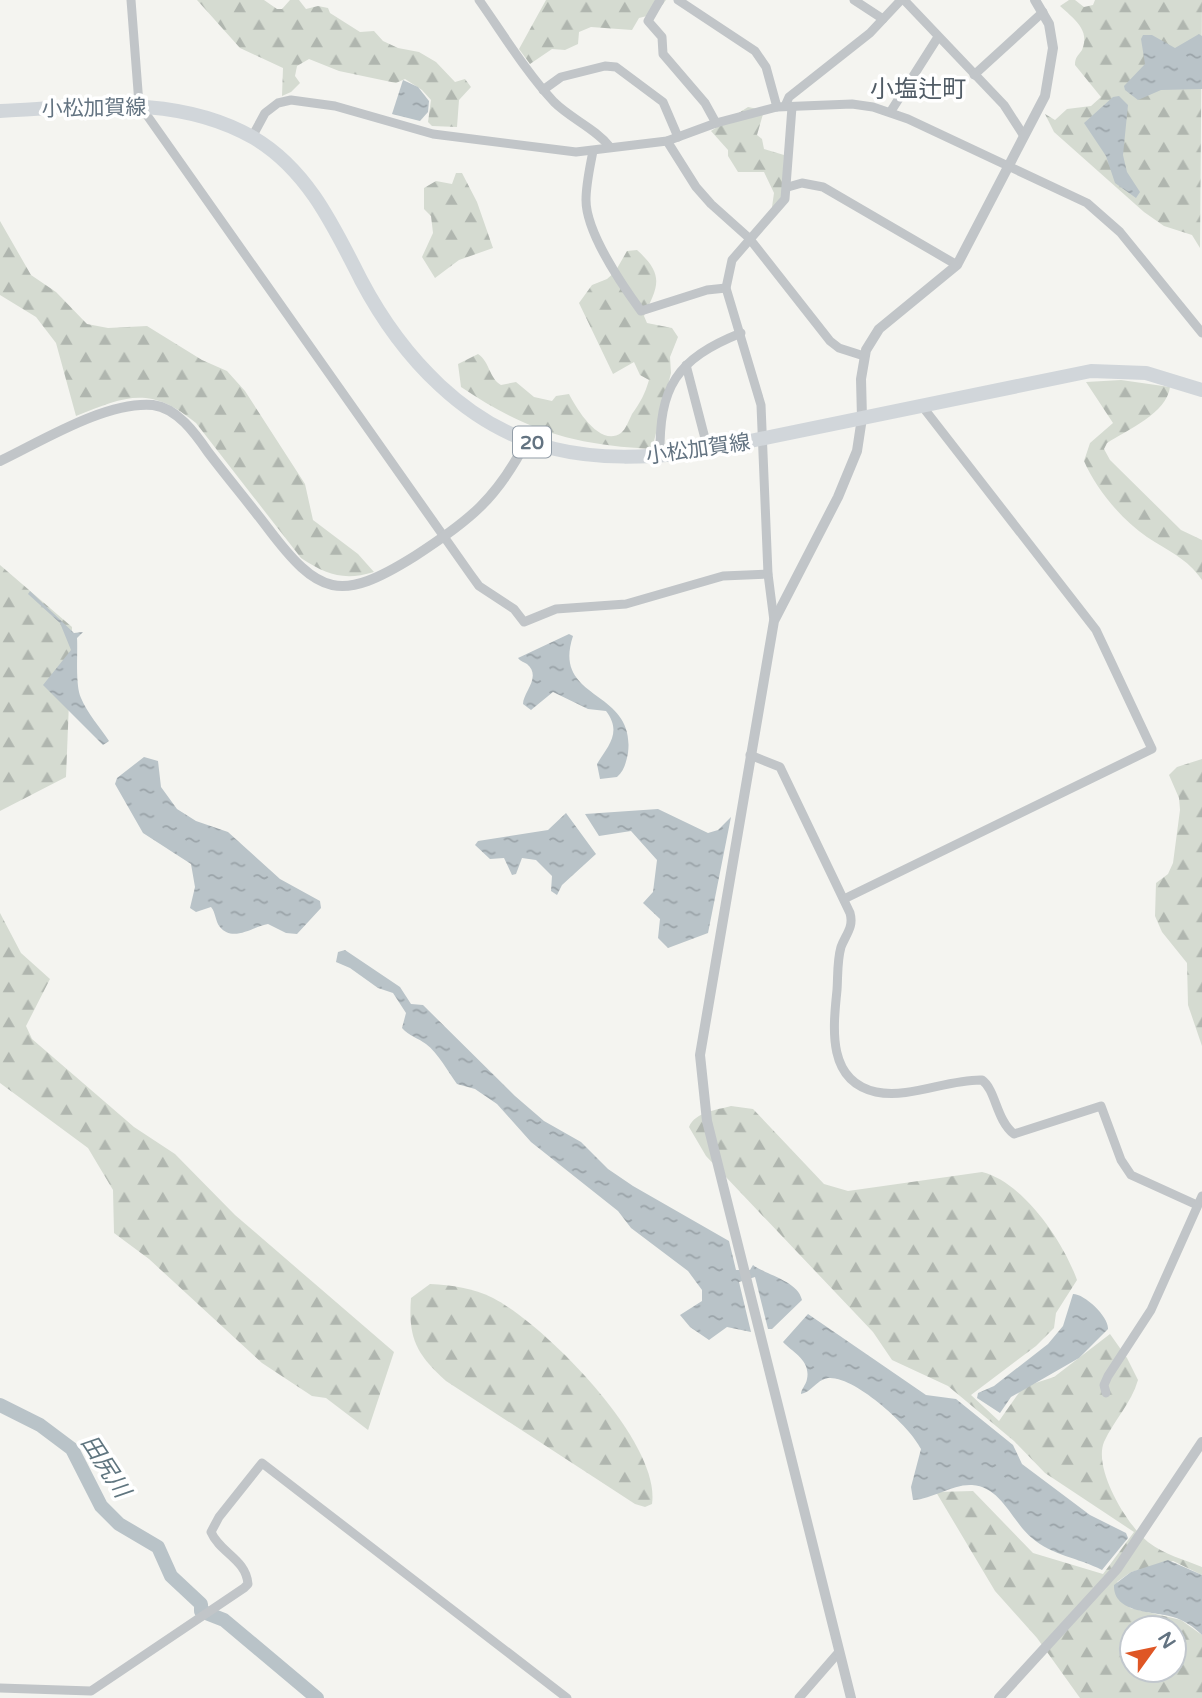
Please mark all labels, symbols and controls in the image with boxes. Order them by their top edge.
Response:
district label: 小塩辻町 [870,75,966,104]
street label: 小松加賀線 [41,95,147,122]
road number: 20 [513,426,551,458]
street label: 小松加賀線 [644,430,752,469]
water label: 田尻川 [75,1430,137,1506]
north arrow [1118,1614,1188,1684]
text: N [1153,1628,1180,1653]

